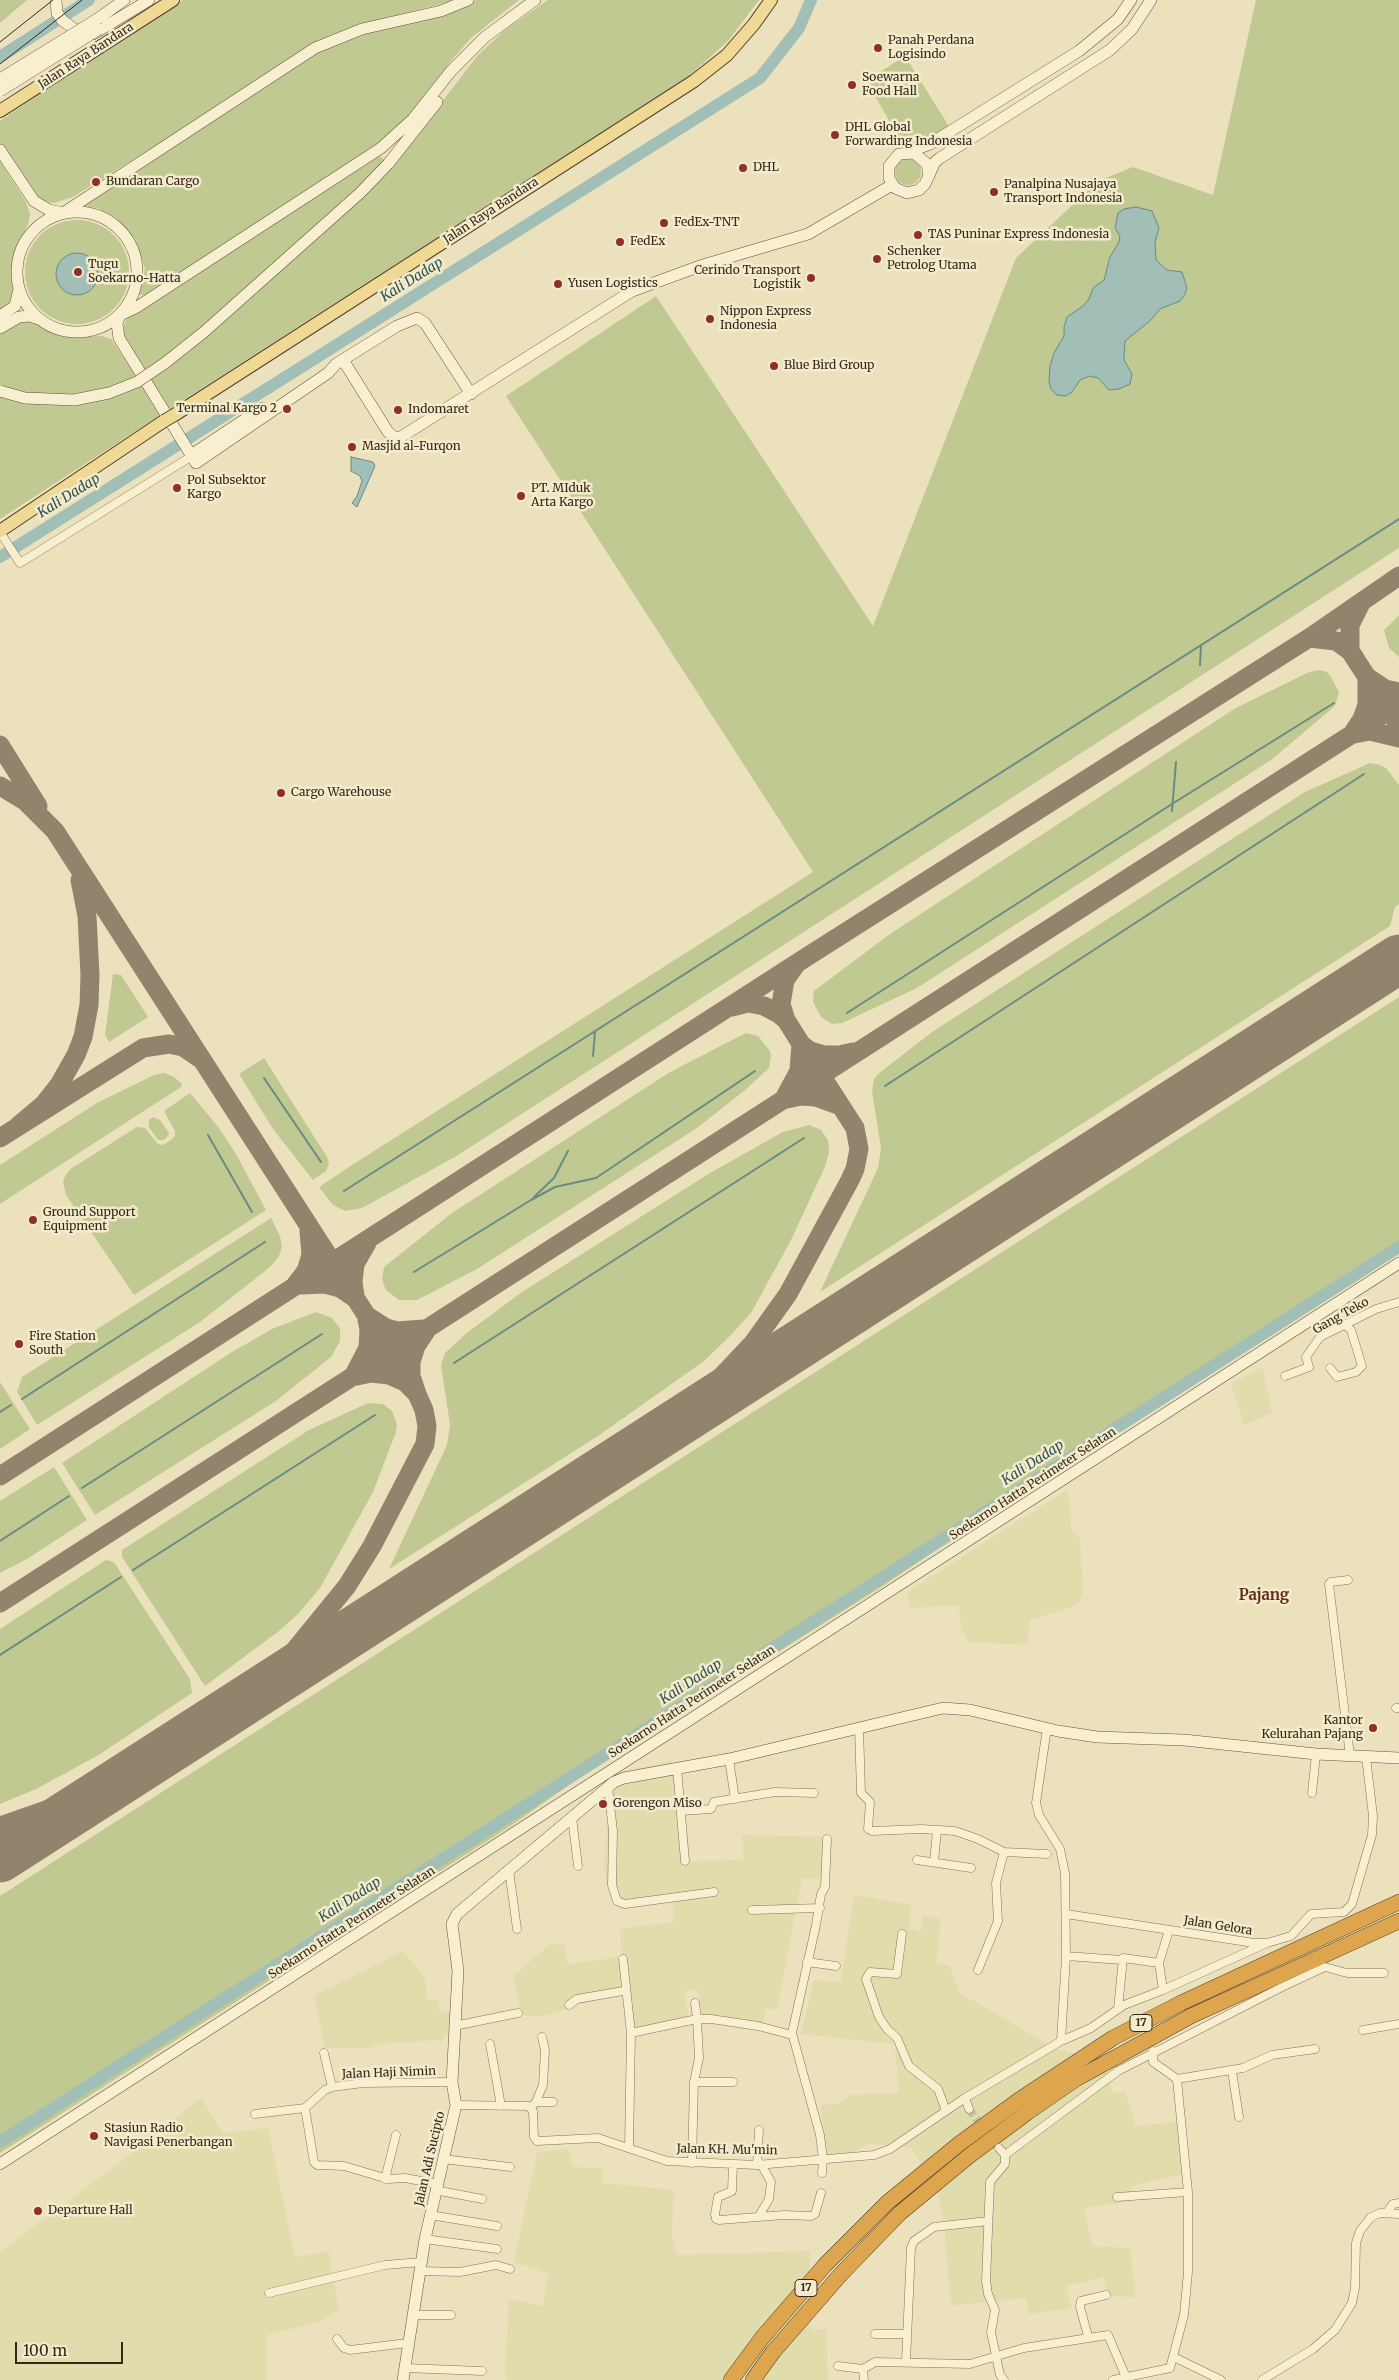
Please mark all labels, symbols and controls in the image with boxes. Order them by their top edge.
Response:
street label: Jalan Raya Bandara [36,20,136,92]
place label: Panah Perdana Logisindo [888,34,974,62]
marker: Panah Perdana Logisindo [872,42,884,54]
place label: Soewarna Food Hall [862,71,919,99]
marker: Soewarna Food Hall [846,79,858,91]
place label: DHL Global Forwarding Indonesia [845,121,972,149]
marker: DHL Global Forwarding Indonesia [829,129,841,141]
place label: DHL [753,161,779,175]
marker: DHL [737,162,749,174]
place label: Bundaran Cargo [106,175,199,189]
street label: Jalan Raya Bandara [441,175,541,247]
marker: Bundaran Cargo [90,176,102,188]
place label: Panalpina Nusajaya Transport Indonesia [1004,178,1122,206]
marker: Panalpina Nusajaya Transport Indonesia [988,186,1000,198]
place label: FedEx-TNT [674,216,740,230]
marker: FedEx-TNT [658,217,670,229]
place label: TAS Puninar Express Indonesia [928,228,1109,242]
marker: TAS Puninar Express Indonesia [912,229,924,241]
place label: FedEx [630,235,665,249]
marker: FedEx [614,236,626,248]
place label: Schenker Petrolog Utama [887,245,977,273]
marker: Schenker Petrolog Utama [871,253,883,265]
water label: Kali Dadap [378,254,446,306]
place label: Tugu Soekarno-Hatta [88,258,181,286]
place label: Cerindo Transport Logistik [694,264,801,292]
marker: Tugu Soekarno-Hatta [72,266,84,278]
marker: Cerindo Transport Logistik [805,272,817,284]
place label: Yusen Logistics [568,277,658,291]
marker: Yusen Logistics [552,278,564,290]
place label: Nippon Express Indonesia [720,305,811,333]
marker: Nippon Express Indonesia [704,313,716,325]
place label: Blue Bird Group [784,359,874,373]
marker: Blue Bird Group [768,360,780,372]
place label: Terminal Kargo 2 [176,402,277,416]
marker: Terminal Kargo 2 [281,403,293,415]
place label: Indomaret [408,403,469,417]
marker: Indomaret [392,404,404,416]
place label: Masjid al-Furqon [362,440,461,454]
marker: Masjid al-Furqon [346,441,358,453]
water label: Kali Dadap [35,470,103,522]
place label: Pol Subsektor Kargo [187,474,266,502]
marker: Pol Subsektor Kargo [171,482,183,494]
place label: PT. MIduk Arta Kargo [531,482,593,510]
marker: PT. MIduk Arta Kargo [515,490,527,502]
place label: Cargo Warehouse [291,786,391,800]
marker: Cargo Warehouse [275,787,287,799]
place label: Ground Support Equipment [43,1206,136,1234]
marker: Ground Support Equipment [27,1214,39,1226]
street label: Gang Teko [1311,1295,1371,1337]
place label: Fire Station South [29,1330,96,1358]
marker: Fire Station South [13,1338,25,1350]
street label: Soekarno Hatta Perimeter Selatan [947,1425,1119,1543]
water label: Kali Dadap [999,1437,1067,1489]
district label: Pajang [1239,1587,1289,1605]
street label: Soekarno Hatta Perimeter Selatan [606,1643,778,1761]
water label: Kali Dadap [657,1656,725,1708]
place label: Kantor Kelurahan Pajang [1262,1714,1363,1742]
marker: Kantor Kelurahan Pajang [1367,1722,1379,1734]
place label: Gorengon Miso [613,1797,702,1811]
marker: Gorengon Miso [597,1798,609,1810]
street label: Soekarno Hatta Perimeter Selatan [266,1864,438,1982]
water label: Kali Dadap [316,1874,384,1926]
street label: Jalan Gelora [1183,1913,1253,1939]
road number: 17 [1130,2015,1152,2032]
street label: Jalan Haji Nimin [342,2064,436,2082]
street label: Jalan Adi Sucipto [412,2110,448,2208]
place label: Stasiun Radio Navigasi Penerbangan [104,2122,233,2150]
marker: Stasiun Radio Navigasi Penerbangan [88,2130,100,2142]
street label: Jalan KH. Mu'min [676,2142,778,2158]
place label: Departure Hall [48,2204,133,2218]
marker: Departure Hall [32,2205,44,2217]
road number: 17 [795,2280,817,2296]
scale bar [18,2332,125,2364]
text: 100 m [23,2341,67,2360]

